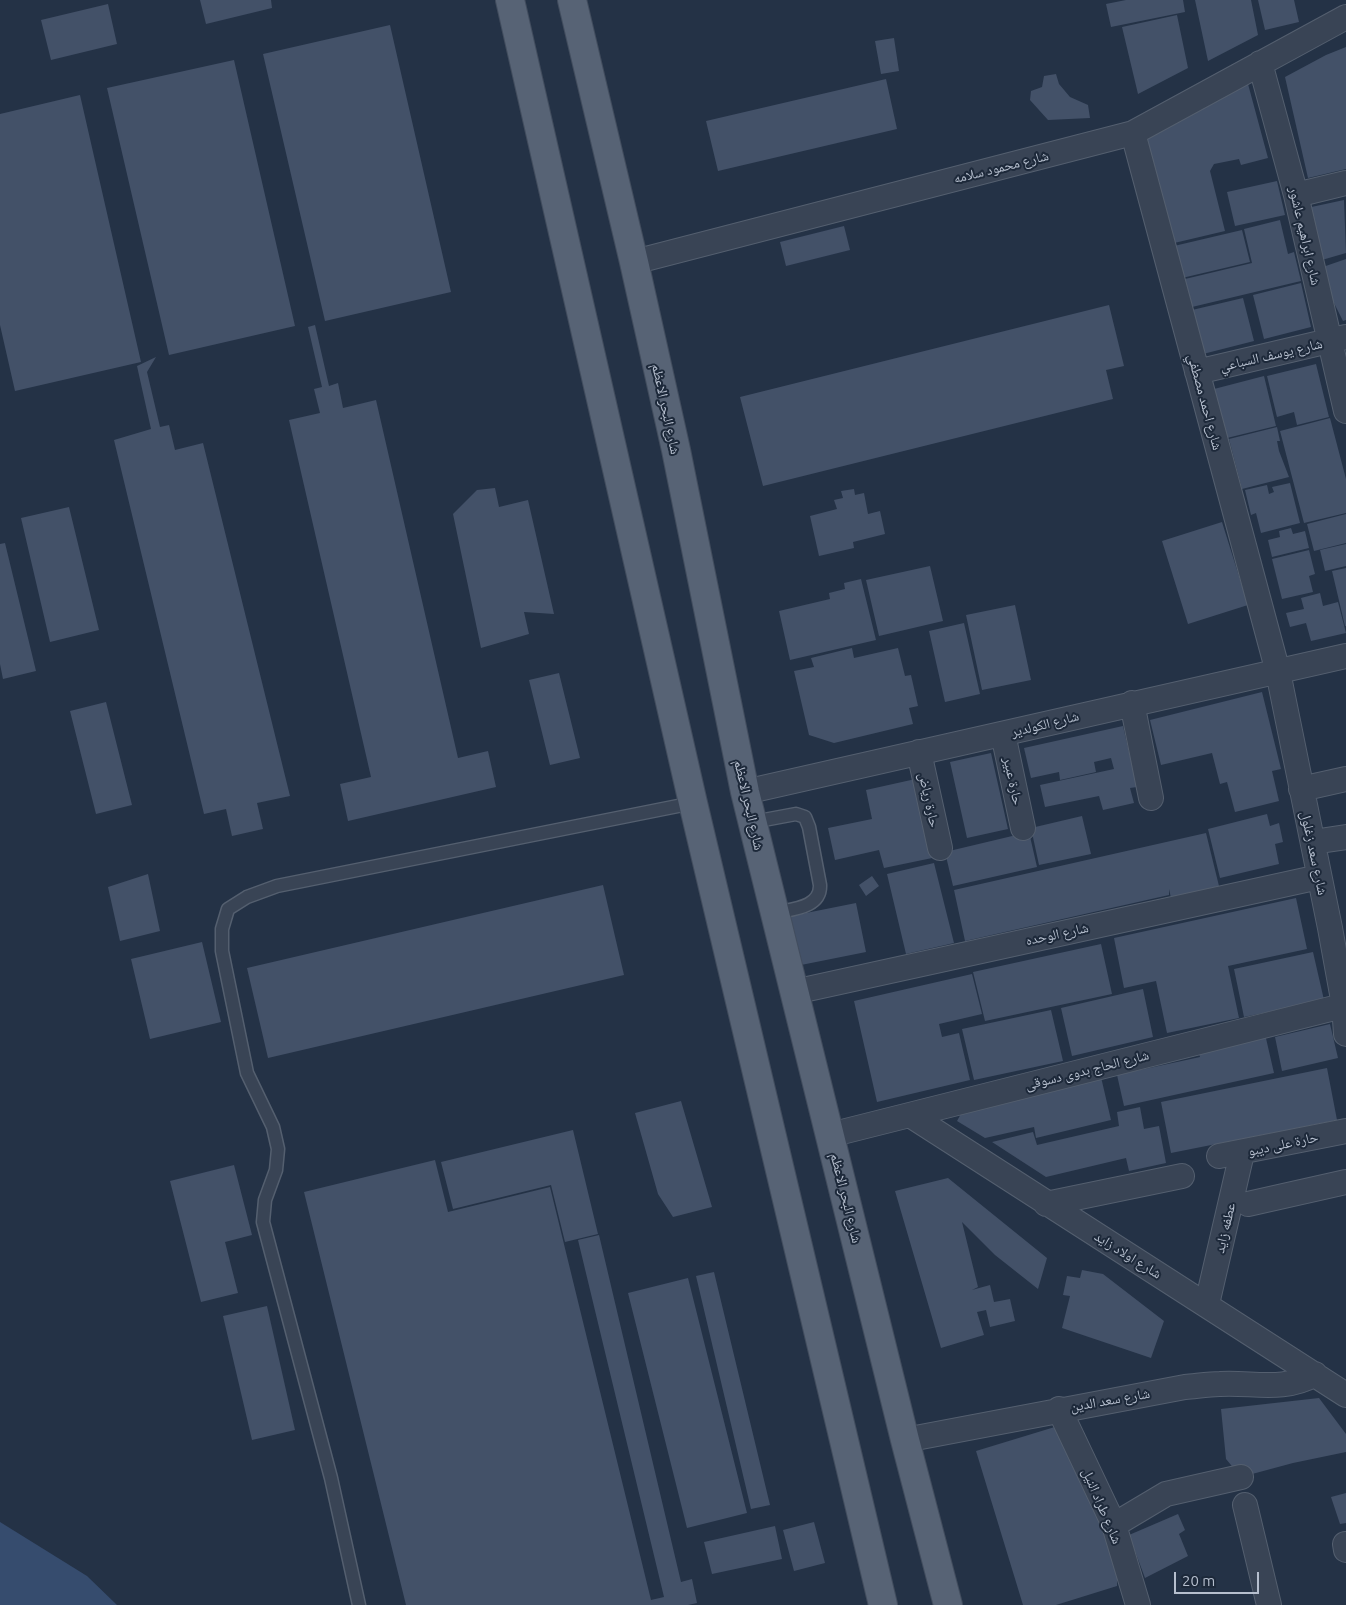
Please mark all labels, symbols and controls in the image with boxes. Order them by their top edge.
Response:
street label: شارع محمود سلامه [952,147,1050,187]
street label: شارع ابراهيم عاشور [1286,185,1324,287]
street label: شارع يوسف السباعي [1218,335,1324,375]
street label: شارع احمد مصطفي [1184,352,1226,452]
street label: شارع البحر الاعظم [648,362,684,456]
street label: شارع الكولدير [1009,707,1081,741]
street label: حارة عبير [1000,755,1026,807]
street label: شارع البحر الاعظم [730,758,768,852]
street label: حارة رياض [915,771,943,829]
street label: شارع سعد زغلول [1297,809,1331,897]
street label: شارع الوحده [1024,919,1090,949]
street label: شارع الحاج بدوى دسوقى [1023,1046,1151,1094]
street label: حارة على ديبو [1246,1128,1320,1160]
street label: شارع البحر الاعظم [827,1151,865,1245]
street label: عطفه زايد [1211,1201,1239,1255]
street label: شارع اولاد زايد [1091,1228,1165,1282]
street label: شارع سعد الدين [1069,1385,1151,1415]
street label: شارع طراد النيل [1078,1466,1126,1546]
scale bar [1176,1562,1261,1594]
text: 20 m [1182,1572,1215,1589]

